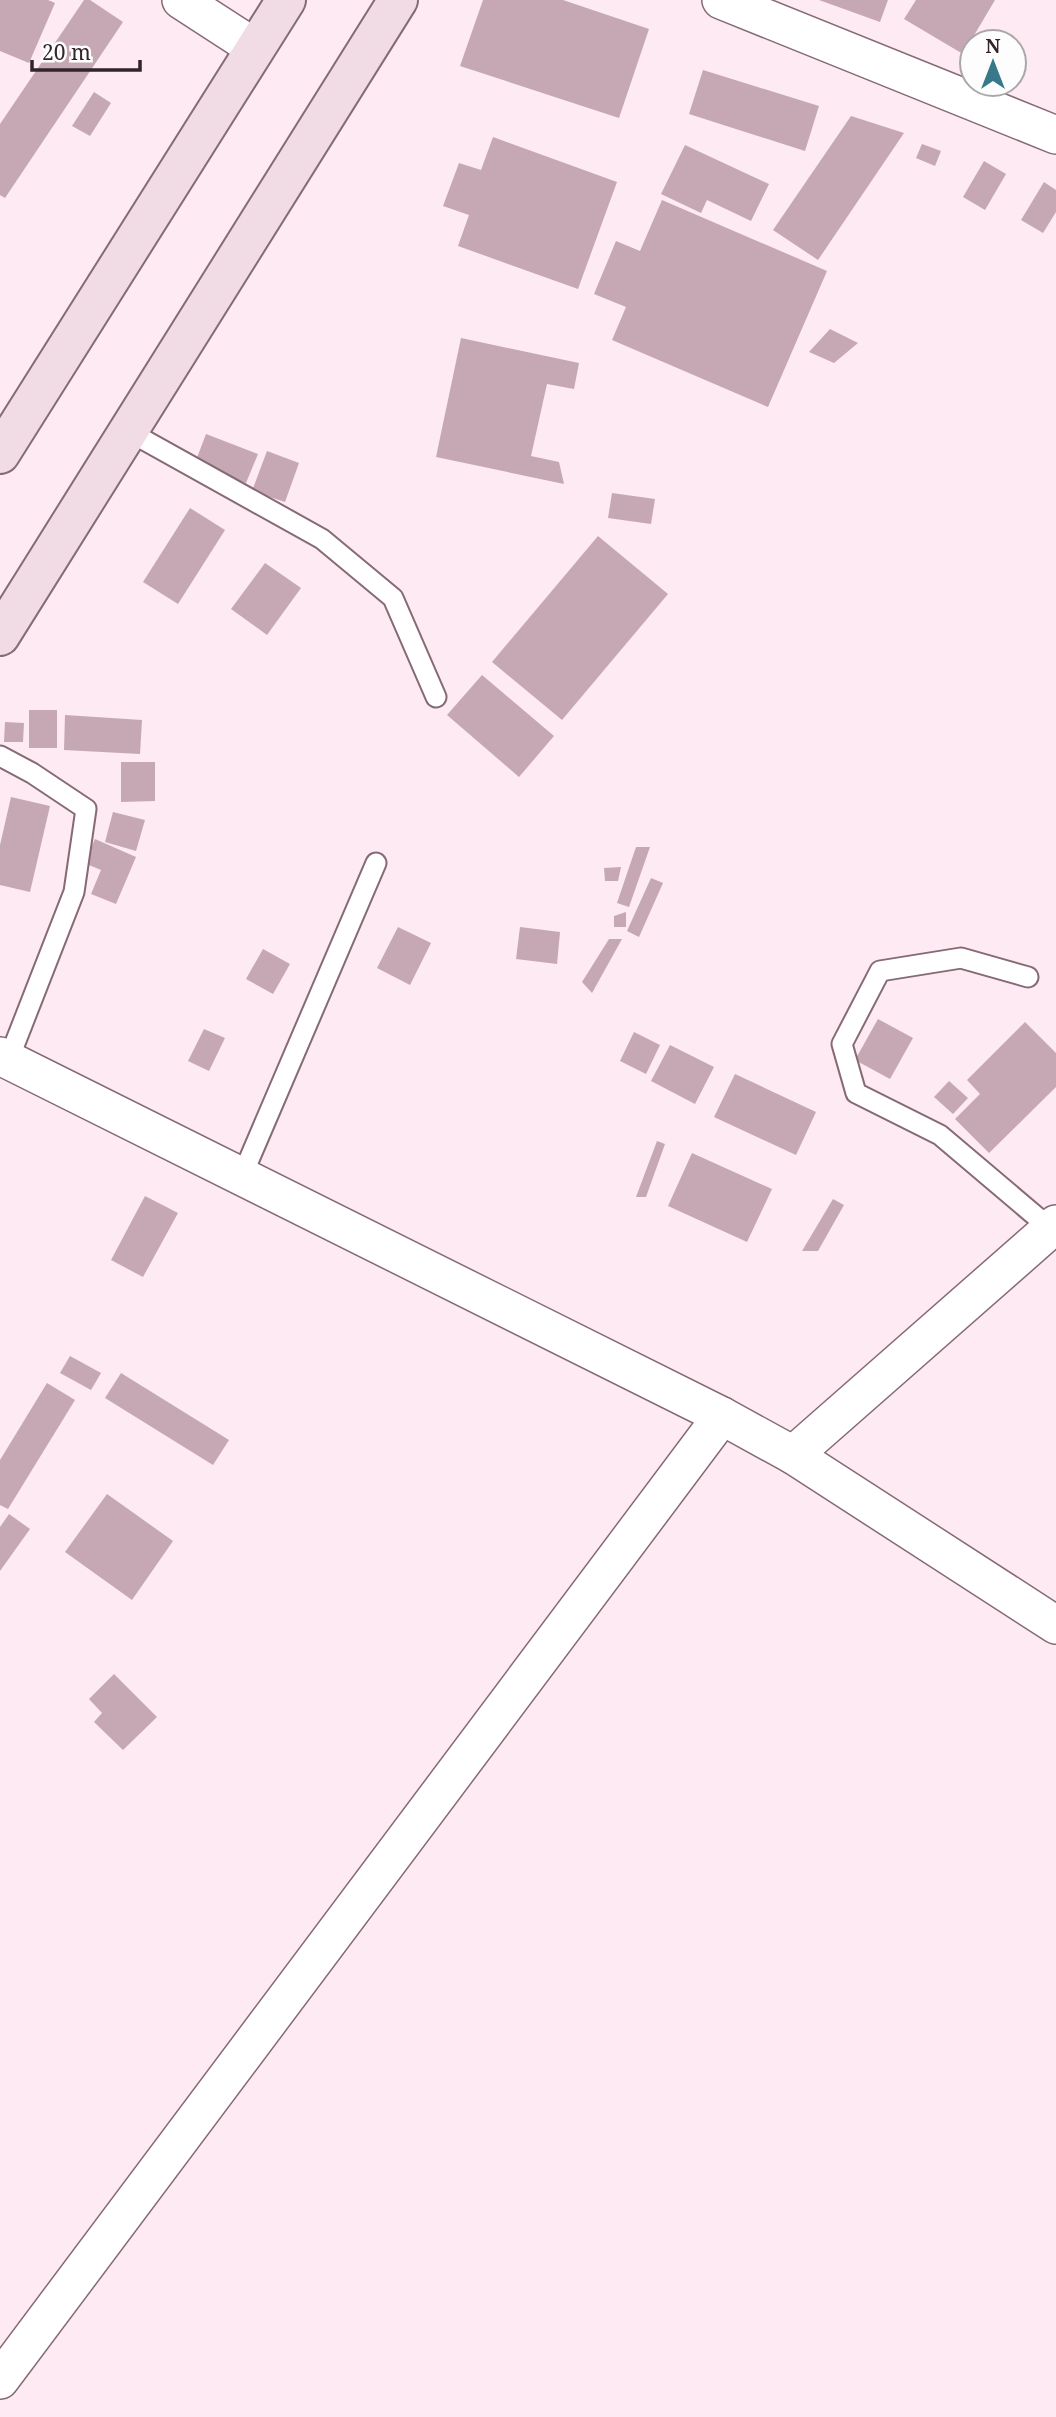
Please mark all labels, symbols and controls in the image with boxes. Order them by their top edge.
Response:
scale bar [32,28,140,72]
north arrow [958,28,1028,98]
text: N [986,33,1001,59]
text: 20 m [42,38,91,66]

